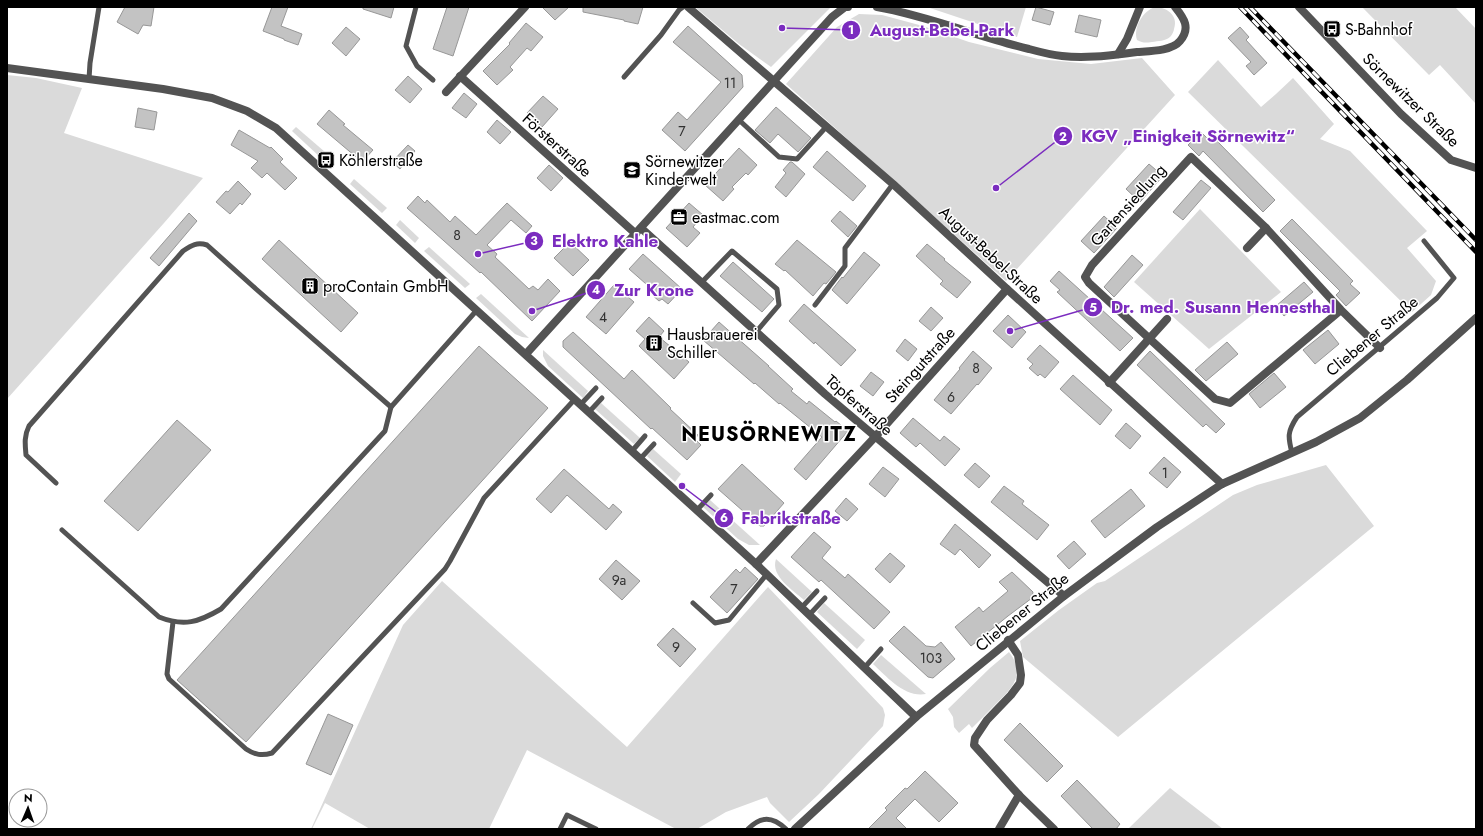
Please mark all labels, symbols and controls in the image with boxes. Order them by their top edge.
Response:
callout: August-Bebel-Park [841,15,1022,44]
text: August-Bebel-Park [869,18,1015,42]
place label: S-Bahnhof [1345,18,1413,41]
bus stop icon: S-Bahnhof [1322,19,1342,39]
text: 1 [848,21,854,39]
street label: Sörnewitzer Straße [1357,48,1465,152]
house number: 11 [724,73,736,93]
street label: Försterstraße [517,108,597,182]
house number: 7 [678,121,686,141]
callout: KGV „Einigkeit Sörnewitz“ [1053,122,1303,151]
text: KGV „Einigkeit Sörnewitz“ [1081,124,1295,148]
text: 2 [1059,128,1067,146]
place label: Köhlerstraße [339,149,423,172]
bus stop icon: Köhlerstraße [316,150,336,170]
place label: Sörnewitzer Kinderwelt [645,150,725,191]
street label: Gartensiedlung [1085,159,1171,251]
school or university icon: Sörnewitzer Kinderwelt [622,160,642,180]
street label: August-Bebel-Straße [934,201,1048,309]
place label: eastmac.com [692,206,780,229]
office icon: eastmac.com [669,207,689,227]
house number: 8 [453,225,461,245]
callout: Elektro Kahle [524,226,666,255]
text: Elektro Kahle [552,229,659,253]
text: 3 [530,232,538,250]
place label: proContain GmbH [323,275,449,298]
building icon: proContain GmbH [300,276,320,296]
callout: Zur Krone [586,276,702,305]
text: Zur Krone [614,278,694,302]
text: 4 [592,281,600,299]
street label: Cliebener Straße [1321,290,1423,382]
callout: Dr. med. Susann Hennesthal [1083,293,1344,322]
text: Dr. med. Susann Hennesthal [1111,295,1335,319]
text: 5 [1089,299,1097,317]
house number: 4 [599,307,607,327]
street label: Steingutstraße [879,322,961,408]
place label: Hausbrauerei Schiller [667,323,758,364]
building icon: Hausbrauerei Schiller [644,333,664,353]
house number: 8 [972,358,980,378]
street label: Töpferstraße [820,369,898,441]
house number: 6 [947,387,955,407]
district label: NEUSÖRNEWITZ [681,420,857,449]
house number: 1 [1162,463,1168,483]
callout: Fabrikstraße [714,504,849,533]
text: Fabrikstraße [741,506,841,530]
text: 6 [720,509,728,527]
street label: Cliebener Straße [970,567,1074,657]
house number: 9a [612,570,626,590]
house number: 7 [730,579,738,599]
house number: 9 [672,637,680,657]
house number: 103 [920,648,943,668]
north arrow [8,788,48,828]
text: N [24,790,33,806]

